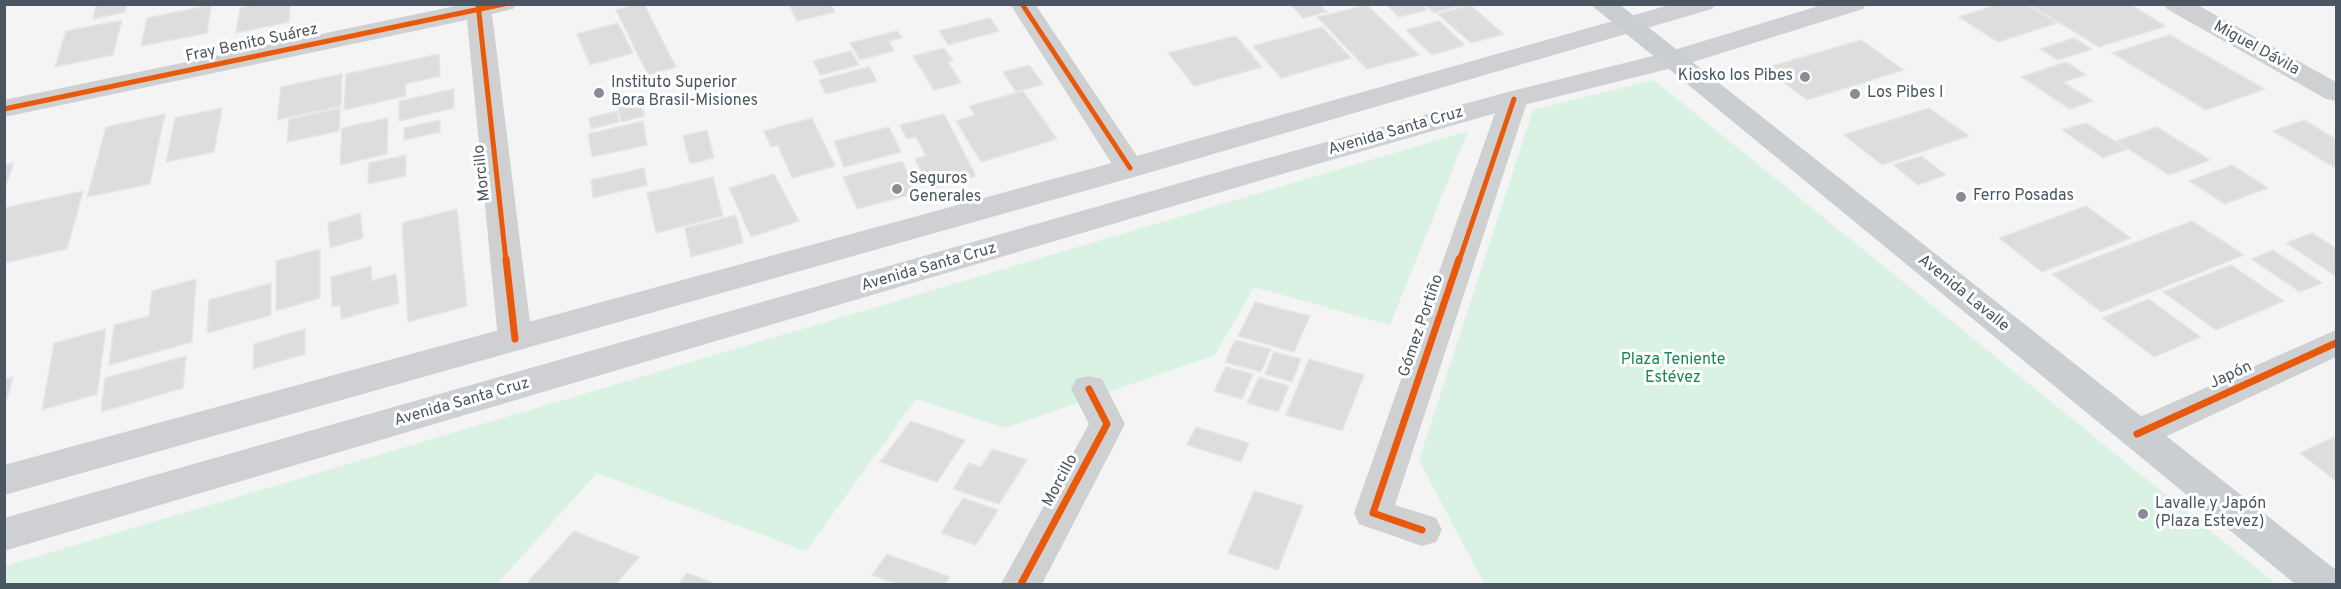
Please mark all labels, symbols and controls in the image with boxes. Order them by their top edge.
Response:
street label: Miguel Dávila [2210,18,2302,80]
street label: Fray Benito Suárez [184,21,320,67]
place label: Kiosko los Pibes [1678,67,1793,87]
marker: Kiosko los Pibes [1798,70,1812,84]
place label: Instituto Superior Bora Brasil-Misiones [611,74,758,112]
place label: Los Pibes I [1867,84,1944,104]
marker: Instituto Superior Bora Brasil-Misiones [592,86,606,100]
marker: Los Pibes I [1848,87,1862,101]
street label: Avenida Santa Cruz [1326,104,1466,160]
street label: Morcillo [470,144,496,202]
place label: Seguros Generales [909,170,981,208]
marker: Seguros Generales [890,182,904,196]
place label: Ferro Posadas [1973,187,2074,207]
marker: Ferro Posadas [1954,190,1968,204]
street label: Avenida Santa Cruz [859,240,999,296]
street label: Avenida Lavalle [1914,251,2012,337]
street label: Gómez Portiño [1395,272,1449,380]
park label: Plaza Teniente Estévez [1621,351,1725,389]
street label: Japón [2207,358,2255,394]
street label: Avenida Santa Cruz [392,375,532,431]
street label: Morcillo [1039,451,1083,511]
place label: Lavalle y Japón (Plaza Estevez) [2155,495,2266,533]
marker: Lavalle y Japón (Plaza Estevez) [2136,507,2150,521]

